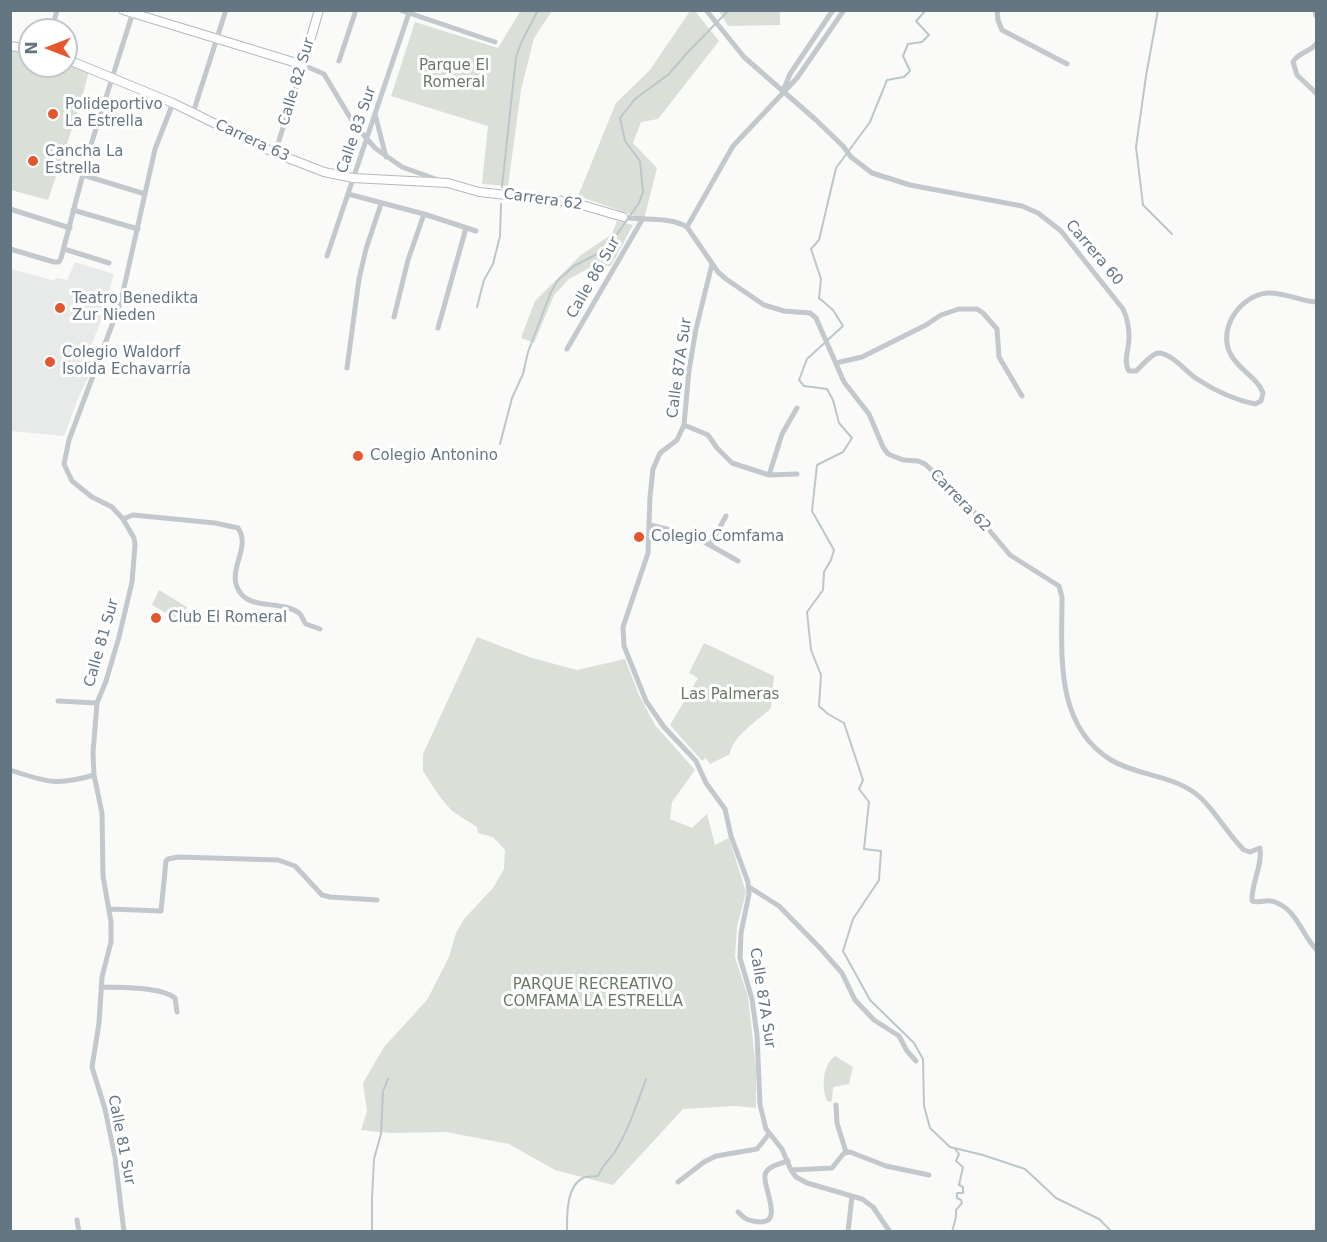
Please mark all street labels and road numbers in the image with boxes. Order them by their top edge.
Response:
street label: Calle 82 Sur [275,36,319,128]
street label: Calle 83 Sur [334,84,380,176]
street label: Carrera 63 [212,116,292,166]
street label: Carrera 62 [502,186,584,214]
street label: Carrera 60 [1061,217,1127,289]
street label: Calle 86 Sur [563,234,625,322]
street label: Calle 87A Sur [664,317,696,419]
street label: Carrera 62 [926,466,994,536]
street label: Calle 81 Sur [81,597,123,689]
street label: Calle 87A Sur [745,947,779,1049]
street label: Calle 81 Sur [103,1094,139,1186]

